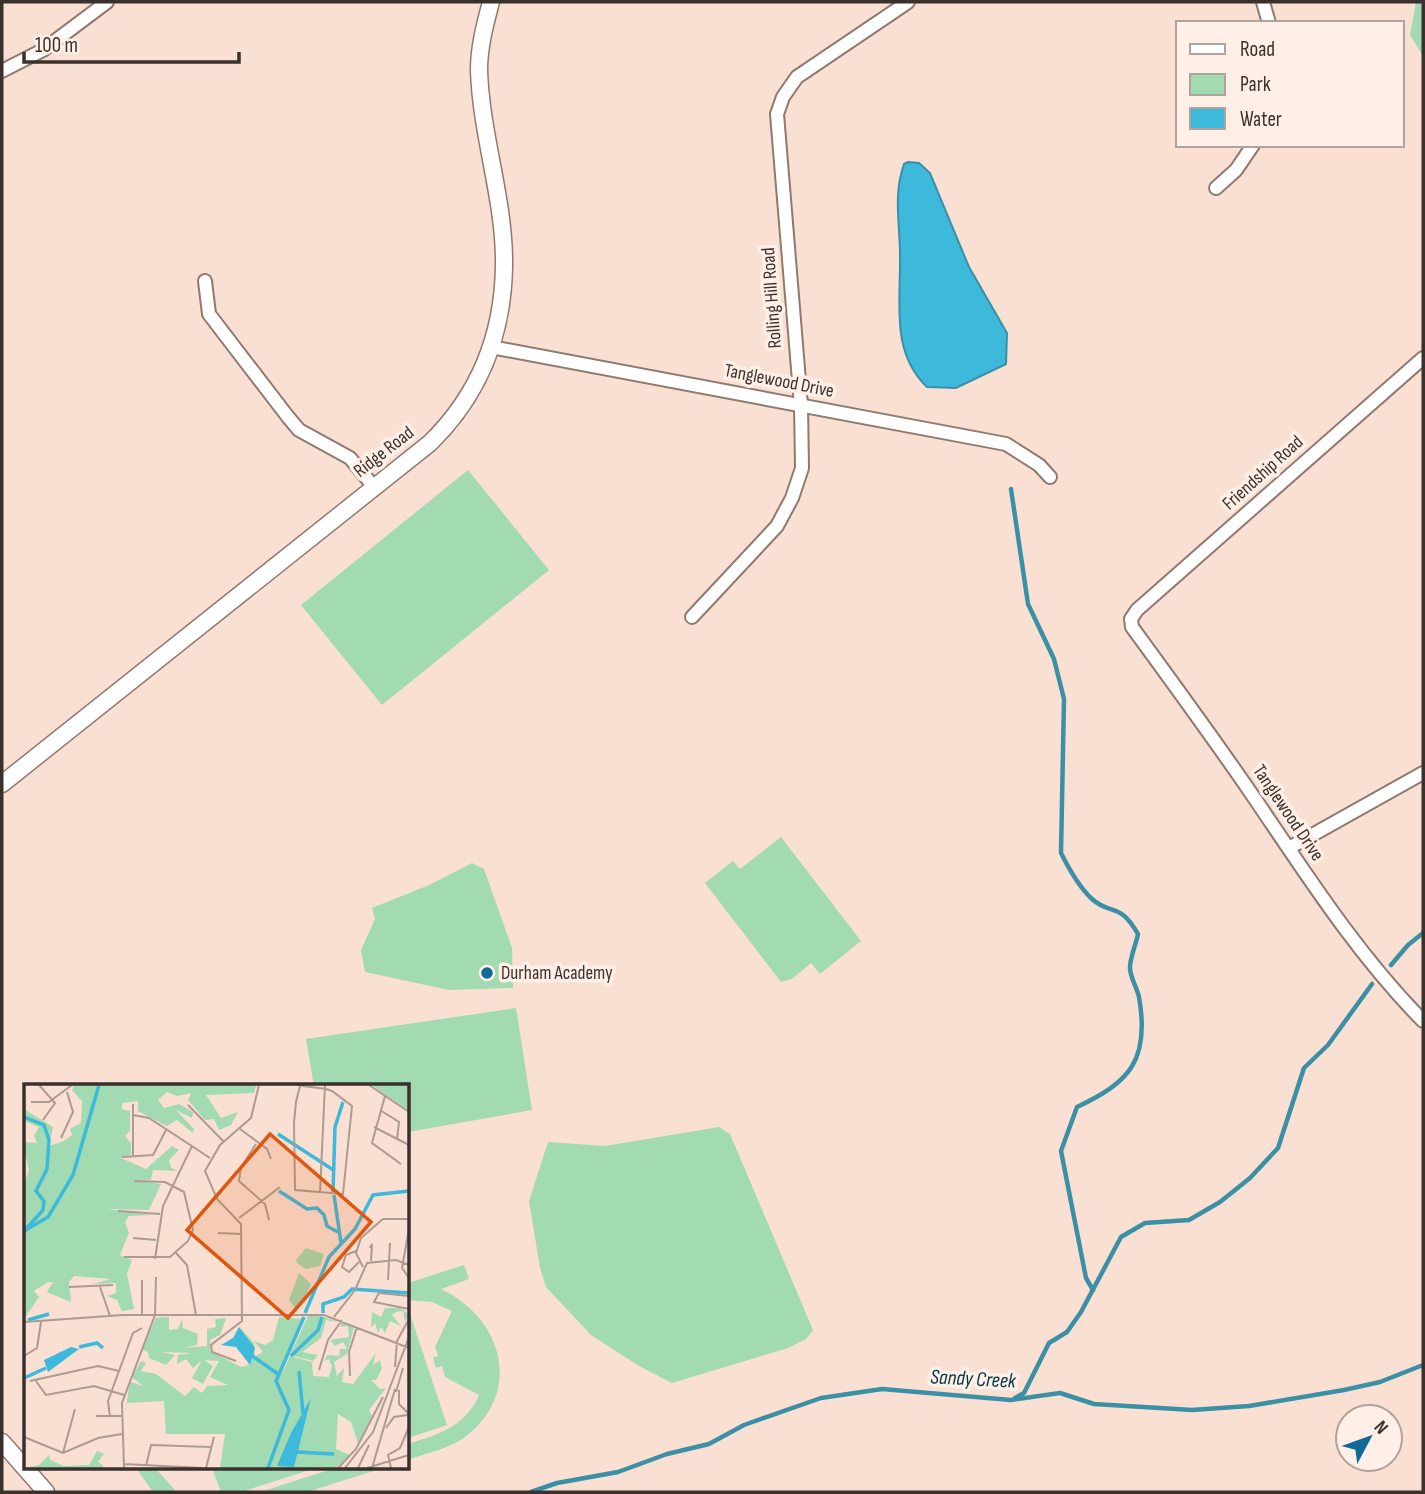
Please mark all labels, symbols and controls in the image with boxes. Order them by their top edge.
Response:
scale bar [24,21,240,65]
legend [1176,21,1404,147]
text: 100 m [35,33,78,58]
text: Road [1240,37,1275,62]
text: Park [1240,72,1271,97]
text: Water [1240,107,1282,132]
street label: Rolling Hill Road [757,247,787,349]
street label: Tanglewood Drive [722,359,836,403]
street label: Ridge Road [349,421,419,483]
street label: Friendship Road [1218,431,1308,515]
street label: Tanglewood Drive [1247,761,1329,865]
place label: Durham Academy [501,962,613,985]
marker: Durham Academy [479,965,495,981]
inset map [24,1084,410,1470]
water label: Sandy Creek [930,1364,1018,1394]
north arrow [1334,1403,1404,1473]
text: N [1369,1416,1393,1439]

